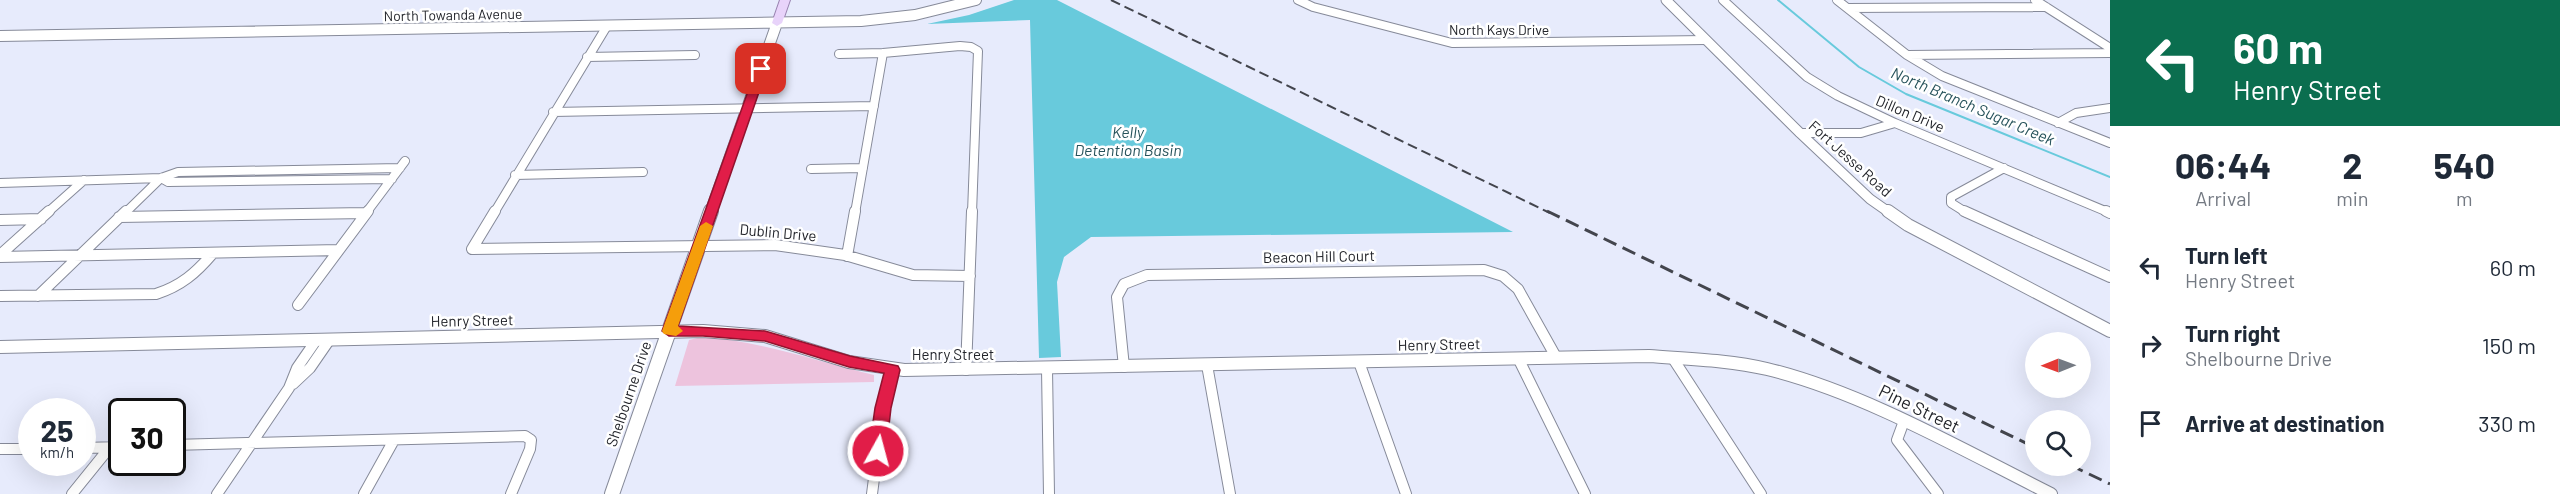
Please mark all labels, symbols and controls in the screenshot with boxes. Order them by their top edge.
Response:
street label: North Towanda Avenue [383,5,523,24]
street label: North Kays Drive [1449,21,1549,38]
text: 60 m [2233,22,2323,72]
icon: left [2134,24,2212,102]
pin [735,43,786,94]
icon: arrive [744,52,777,85]
water label: North Branch Sugar Creek [1889,62,2058,149]
text: Henry Street [2233,73,2382,105]
street label: Dillon Drive [1873,91,1947,136]
street label: Fort Jesse Road [1806,116,1896,200]
water label: Kelly Detention Basin [1074,122,1182,159]
text: 06:44 [2175,143,2271,186]
text: 2 [2342,143,2362,186]
text: 540 [2433,143,2495,186]
text: Arrival [2195,186,2251,210]
text: min [2336,186,2369,210]
text: m [2456,186,2473,210]
street label: Dublin Drive [739,220,817,244]
text: Turn left [2185,242,2268,268]
street label: Beacon Hill Court [1263,246,1375,266]
icon: left [2134,251,2167,284]
text: 60 m [2490,254,2536,280]
text: Henry Street [2185,268,2295,292]
street label: Henry Street [431,310,513,330]
text: Turn right [2185,320,2280,346]
icon: right [2134,329,2167,362]
north arrow [2025,332,2091,398]
map controls [2025,332,2091,476]
text: 150 m [2482,332,2536,358]
street label: Henry Street [1398,334,1480,354]
street label: Shelbourne Drive [602,339,655,449]
street label: Henry Street [912,345,994,363]
text: Shelbourne Drive [2185,346,2332,370]
street label: Pine Street [1875,379,1963,437]
speed limit sign: 30 [108,398,186,476]
icon: arrive [2134,407,2167,440]
button: search [2025,410,2091,476]
text: Arrive at destination [2185,410,2384,436]
text: 330 m [2478,410,2536,436]
text: 25 [41,412,73,448]
position arrow [846,419,910,483]
text: km/h [40,443,74,461]

